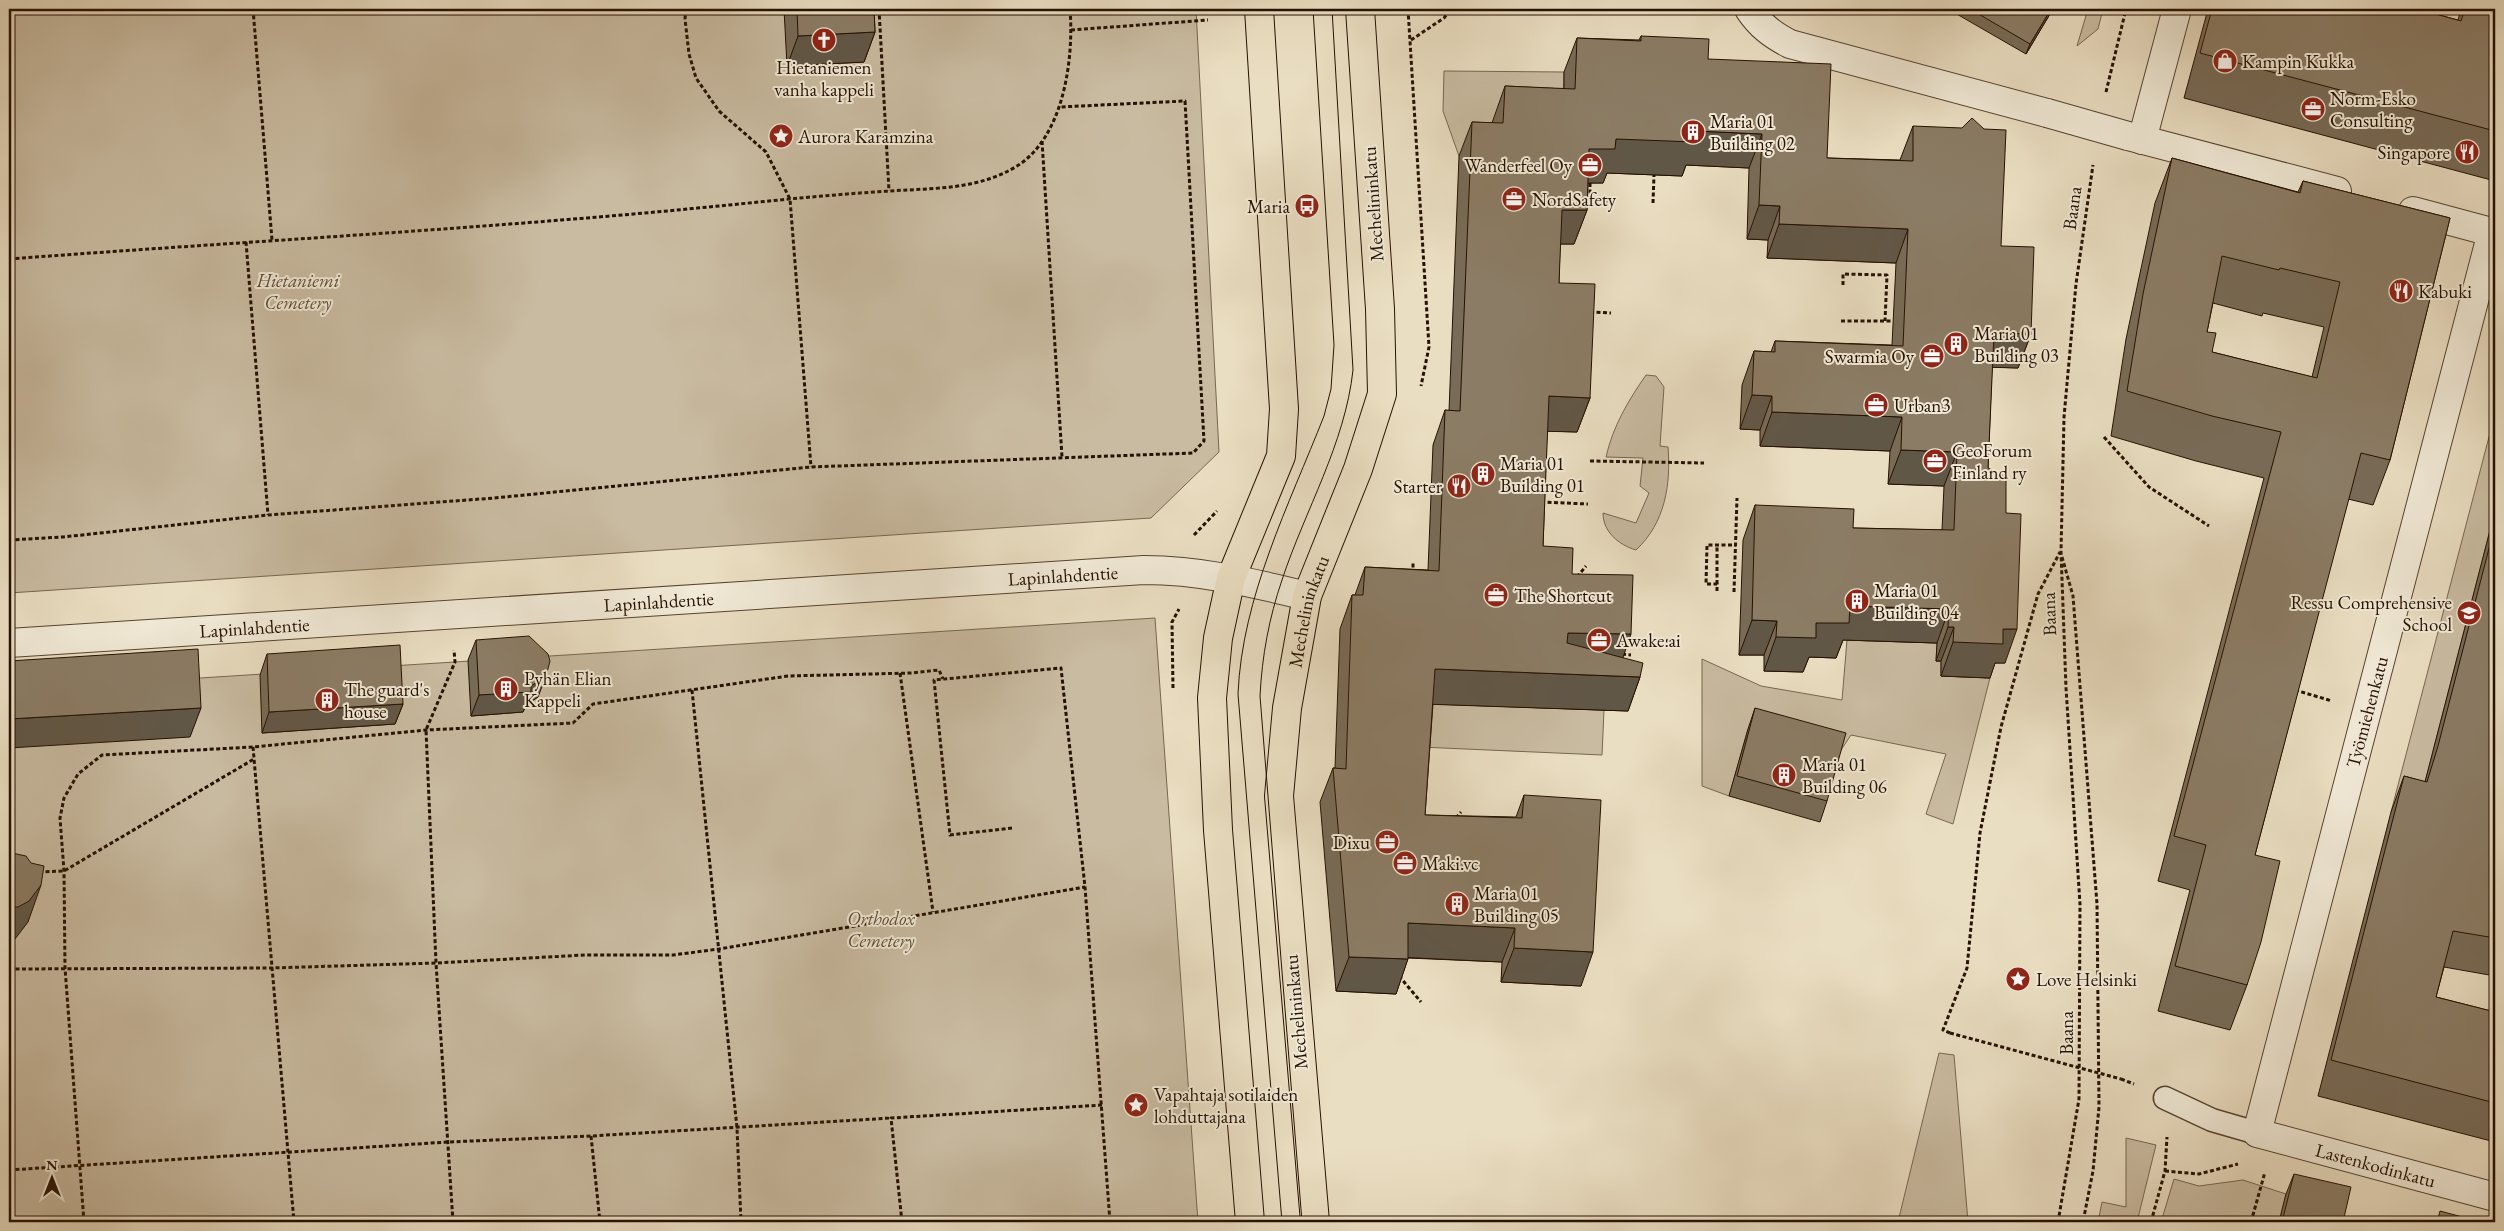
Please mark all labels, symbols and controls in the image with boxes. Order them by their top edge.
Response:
church icon: Hietaniemen vanha kappeli [811,27,837,53]
shop icon: Kampin Kukka [2212,48,2238,74]
place label: Kampin Kukka [2242,49,2354,74]
place label: Hietaniemen vanha kappeli [774,55,874,102]
place label: Norm-Esko Consulting [2330,86,2416,133]
office icon: Norm-Esko Consulting [2300,96,2326,122]
place label: Maria 01 Building 02 [1710,109,1795,156]
building icon: Maria 01 Building 02 [1680,119,1706,145]
place icon: Aurora Karamzina [768,123,794,149]
place label: Aurora Karamzina [797,124,934,149]
restaurant icon: Singapore [2454,139,2480,165]
place label: Singapore [2378,140,2450,165]
street label: Mechelininkatu [1357,146,1389,262]
office icon: Wanderfeel Oy [1577,152,1603,178]
place label: Wanderfeel Oy [1464,153,1573,178]
street label: Baana [2057,184,2087,231]
office icon: NordSafety [1501,186,1527,212]
place label: NordSafety [1532,187,1617,212]
bus stop icon: Maria [1294,193,1320,219]
place label: Maria [1247,194,1290,219]
park label: Hietaniemi Cemetery [256,268,341,315]
restaurant icon: Kabuki [2388,278,2414,304]
place label: Kabuki [2418,279,2472,304]
place label: Maria 01 Building 03 [1974,321,2059,368]
building icon: Maria 01 Building 03 [1943,331,1969,357]
office icon: Swarmia Oy [1919,343,1945,369]
place label: Swarmia Oy [1825,344,1915,369]
office icon: Urban3 [1863,392,1889,418]
place label: Urban3 [1894,393,1951,418]
place label: GeoForum Finland ry [1952,438,2032,485]
office icon: GeoForum Finland ry [1922,448,1948,474]
place label: Maria 01 Building 01 [1500,451,1585,498]
building icon: Maria 01 Building 01 [1470,461,1496,487]
restaurant icon: Starter [1446,473,1472,499]
place label: Starter [1394,474,1443,499]
street label: Mechelininkatu [1282,551,1335,669]
street label: Lapinlahdentie [1007,559,1119,591]
place label: Maria 01 Building 04 [1874,578,1960,625]
office icon: The Shortcut [1483,582,1509,608]
place label: The Shortcut [1514,583,1612,608]
street label: Lapinlahdentie [603,585,715,617]
building icon: Maria 01 Building 04 [1844,588,1870,614]
place label: Ressu Comprehensive School [2290,590,2452,637]
street label: Baana [2036,591,2062,636]
school or university icon: Ressu Comprehensive School [2456,600,2482,626]
street label: Lapinlahdentie [199,611,310,643]
office icon: Awake.ai [1586,627,1612,653]
place label: Awake.ai [1615,628,1681,653]
street label: Työmiehenkatu [2340,653,2394,771]
place label: Pyhän Elian Kappeli [524,666,612,713]
building icon: Pyhän Elian Kappeli [493,676,519,702]
place label: The guard's house [344,677,429,724]
building icon: The guard's house [314,687,340,713]
place label: Maria 01 Building 06 [1802,752,1887,799]
building icon: Maria 01 Building 06 [1771,762,1797,788]
office icon: Dixu [1374,829,1400,855]
place label: Dixu [1333,830,1370,855]
office icon: Maki.vc [1392,850,1418,876]
place label: Maki.vc [1422,851,1479,876]
place label: Maria 01 Building 05 [1474,881,1559,928]
building icon: Maria 01 Building 05 [1444,891,1470,917]
park label: Orthodox Cemetery [847,906,915,953]
street label: Mechelininkatu [1279,953,1313,1071]
place icon: Love Helsinki [2005,966,2031,992]
place label: Love Helsinki [2036,967,2137,992]
street label: Baana [2054,1011,2079,1055]
place label: Vapahtaja sotilaiden lohduttajana [1154,1082,1298,1129]
place icon: Vapahtaja sotilaiden lohduttajana [1123,1092,1149,1118]
street label: Lastenkodinkatu [2313,1137,2438,1193]
north arrow [28,1154,78,1204]
text: N [46,1156,58,1174]

